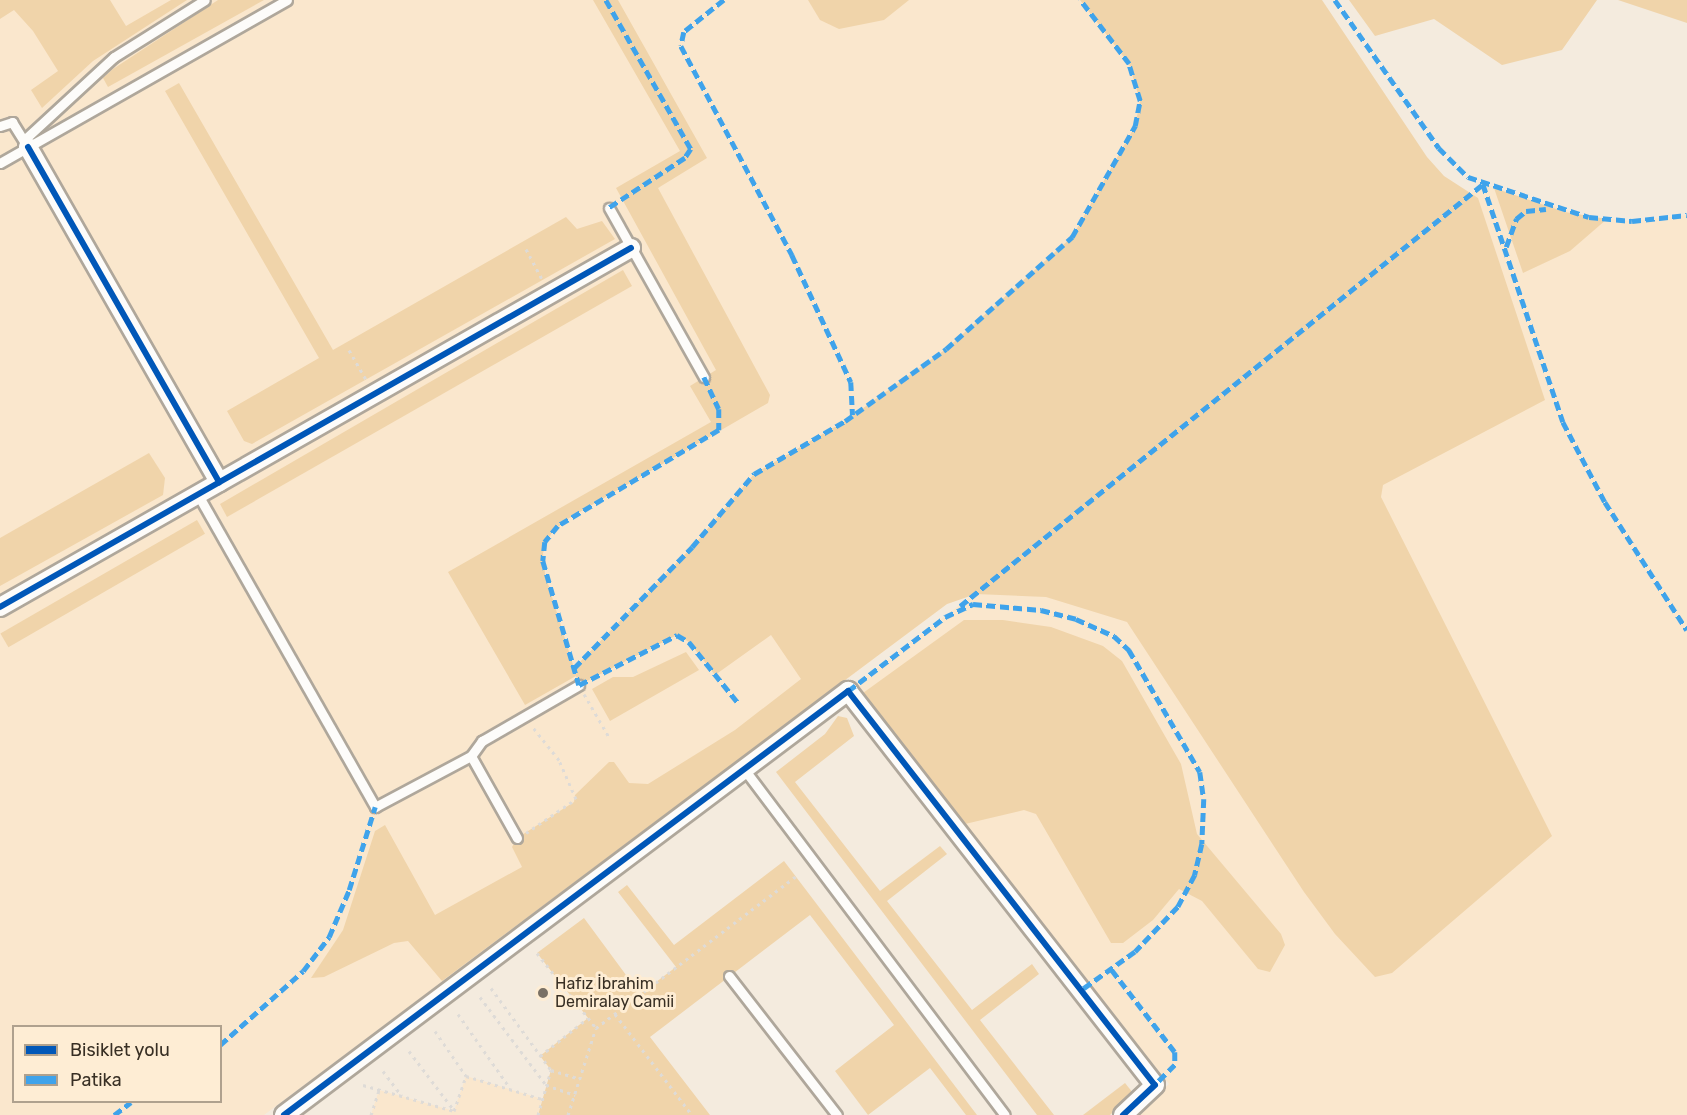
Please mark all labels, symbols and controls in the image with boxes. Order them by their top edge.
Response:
place label: Hafız İbrahim Demiralay Camii [555,974,675,1012]
marker: Hafız İbrahim Demiralay Camii [536,986,550,1000]
legend [12,1025,222,1103]
text: Bisiklet yolu [70,1039,170,1061]
text: Patika [70,1069,122,1091]

